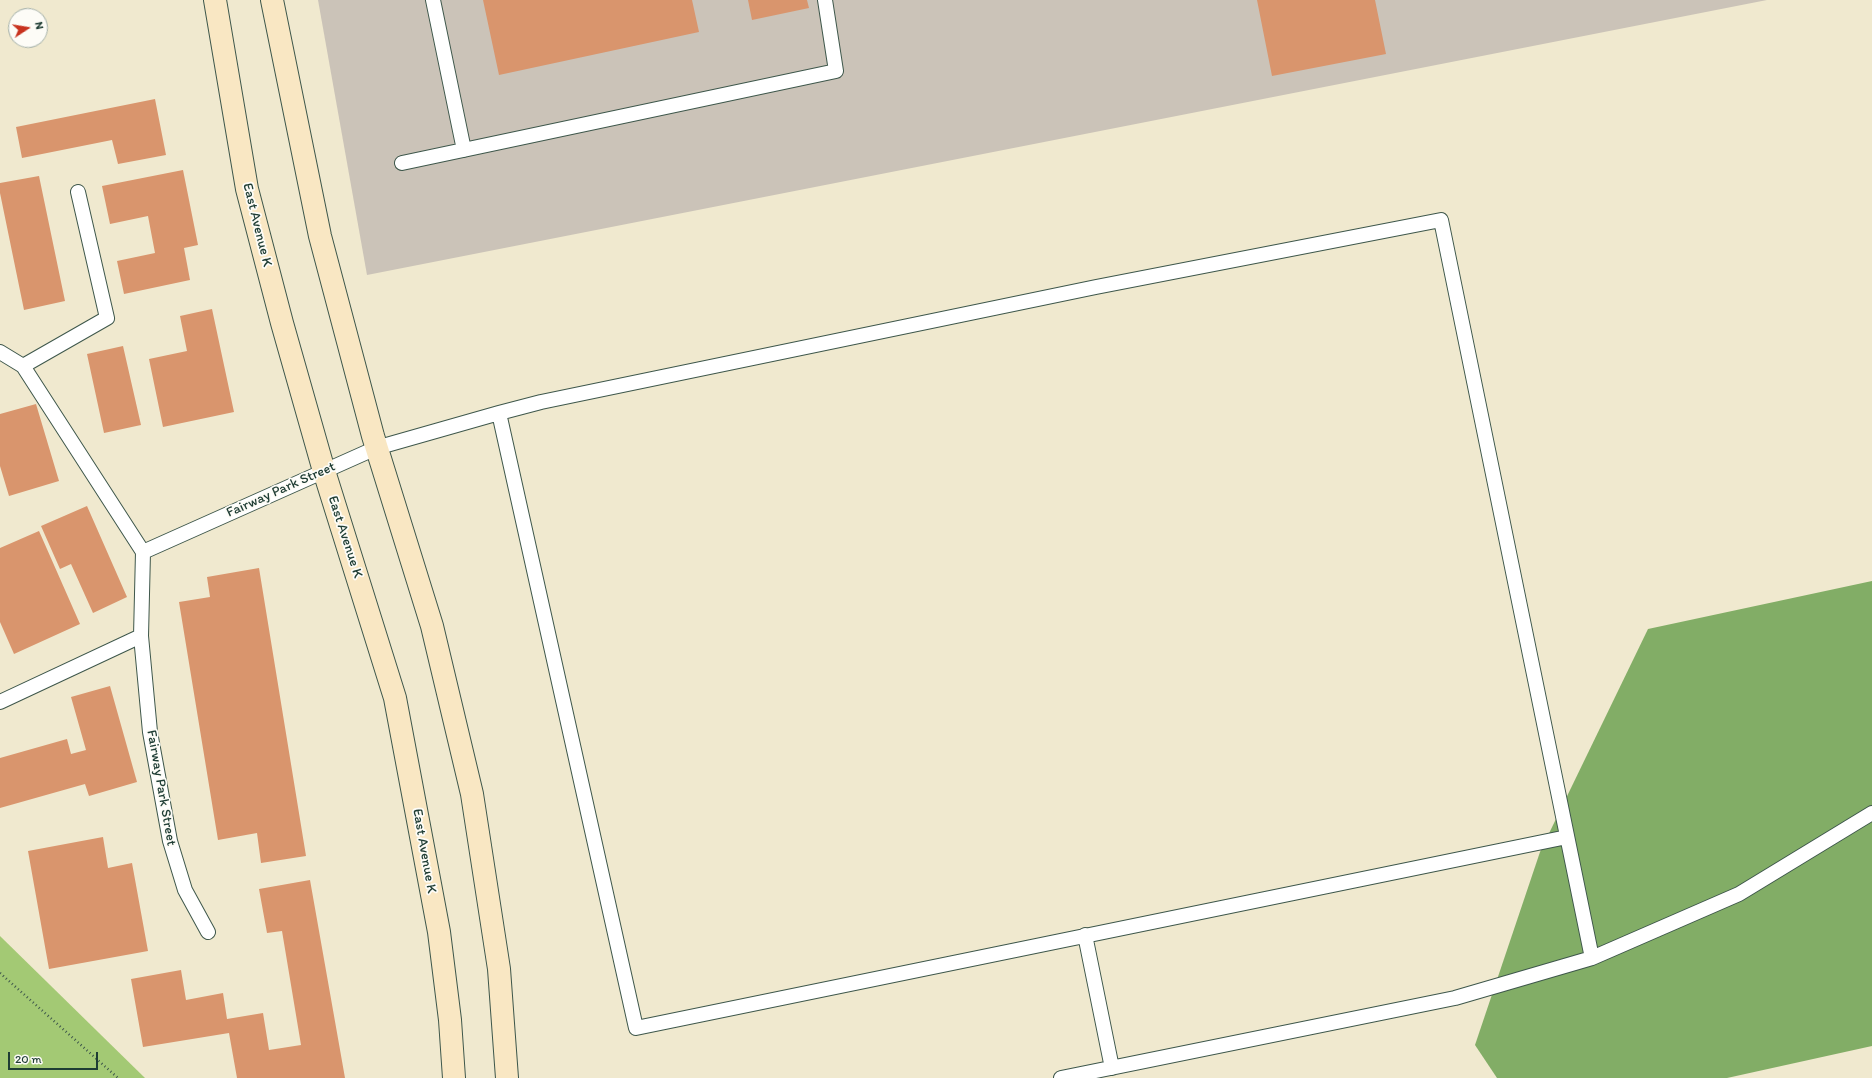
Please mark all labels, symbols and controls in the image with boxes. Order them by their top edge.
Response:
north arrow [8,8,48,48]
text: N [32,21,46,31]
street label: East Avenue K [239,181,275,269]
street label: Fairway Park Street [224,458,338,522]
street label: East Avenue K [324,494,366,580]
street label: Fairway Park Street [143,729,179,847]
street label: East Avenue K [408,807,440,895]
scale bar [10,1044,100,1070]
text: 20 m [15,1052,42,1066]

